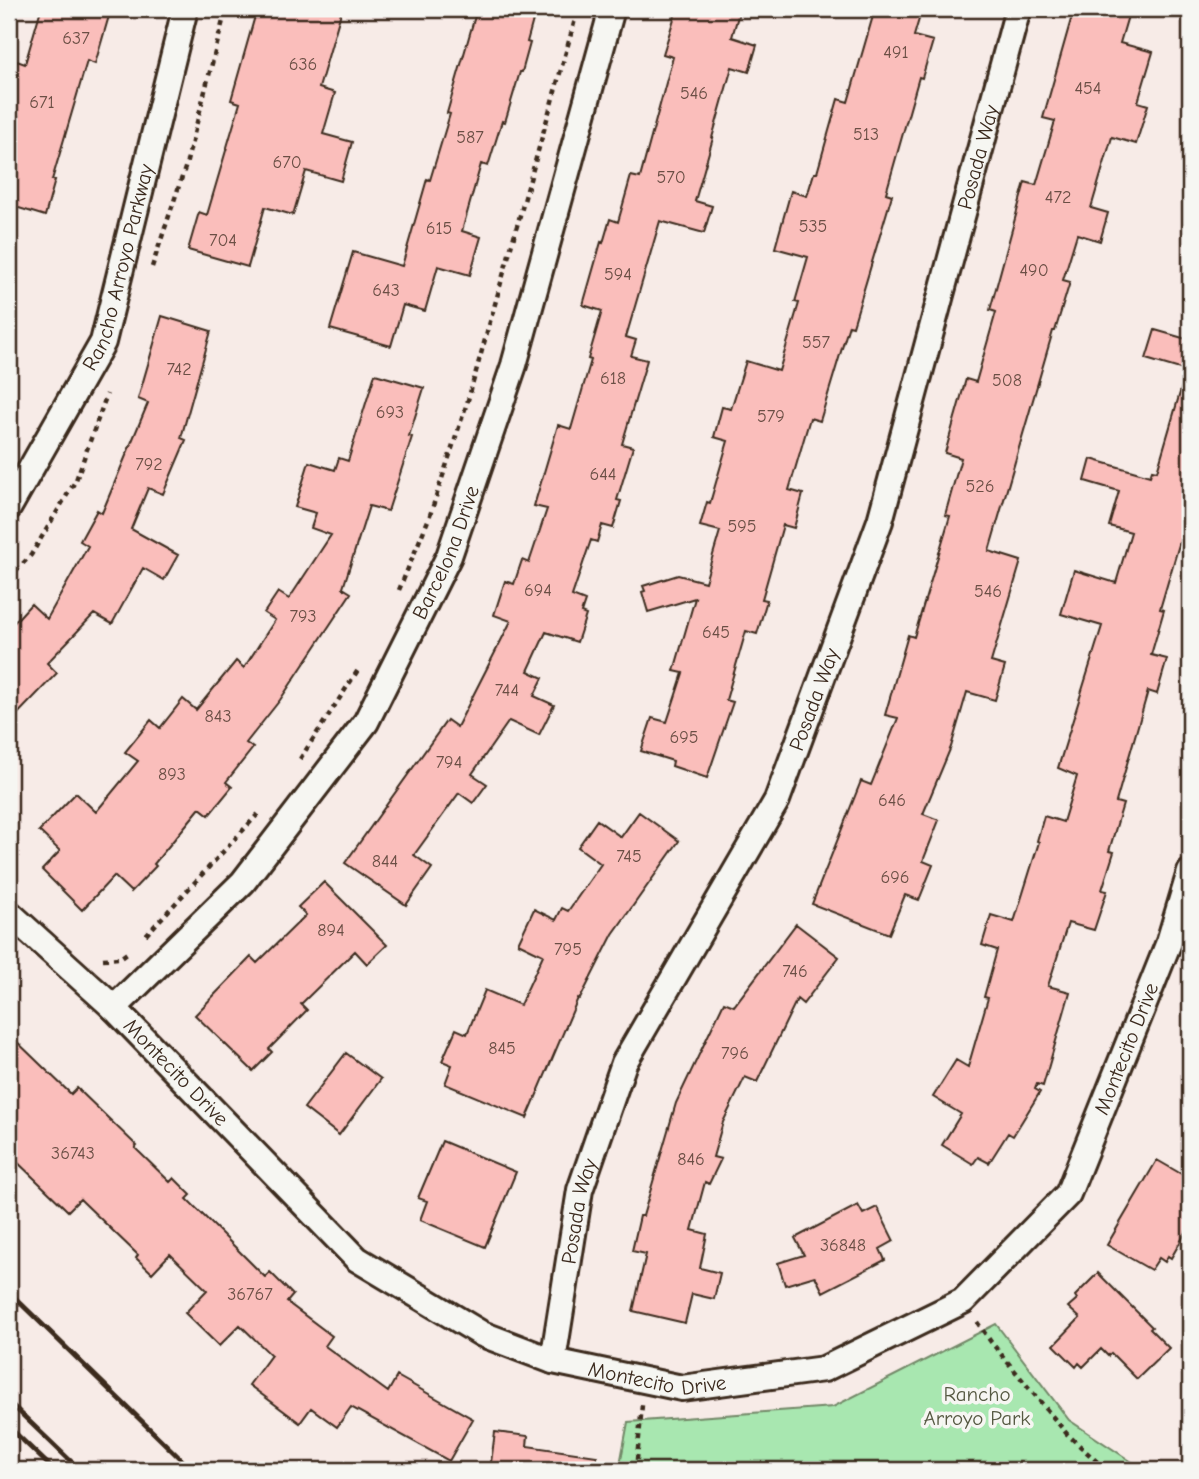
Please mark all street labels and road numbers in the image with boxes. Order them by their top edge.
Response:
street label: Posada Way [952,102,1004,212]
street label: Rancho Arroyo Parkway [77,161,159,375]
street label: Barcelona Drive [407,482,484,623]
street label: Posada Way [784,644,844,754]
street label: Montecito Drive [1089,979,1163,1118]
street label: Montecito Drive [119,1014,233,1131]
street label: Posada Way [556,1155,602,1266]
street label: Montecito Drive [586,1357,728,1400]

